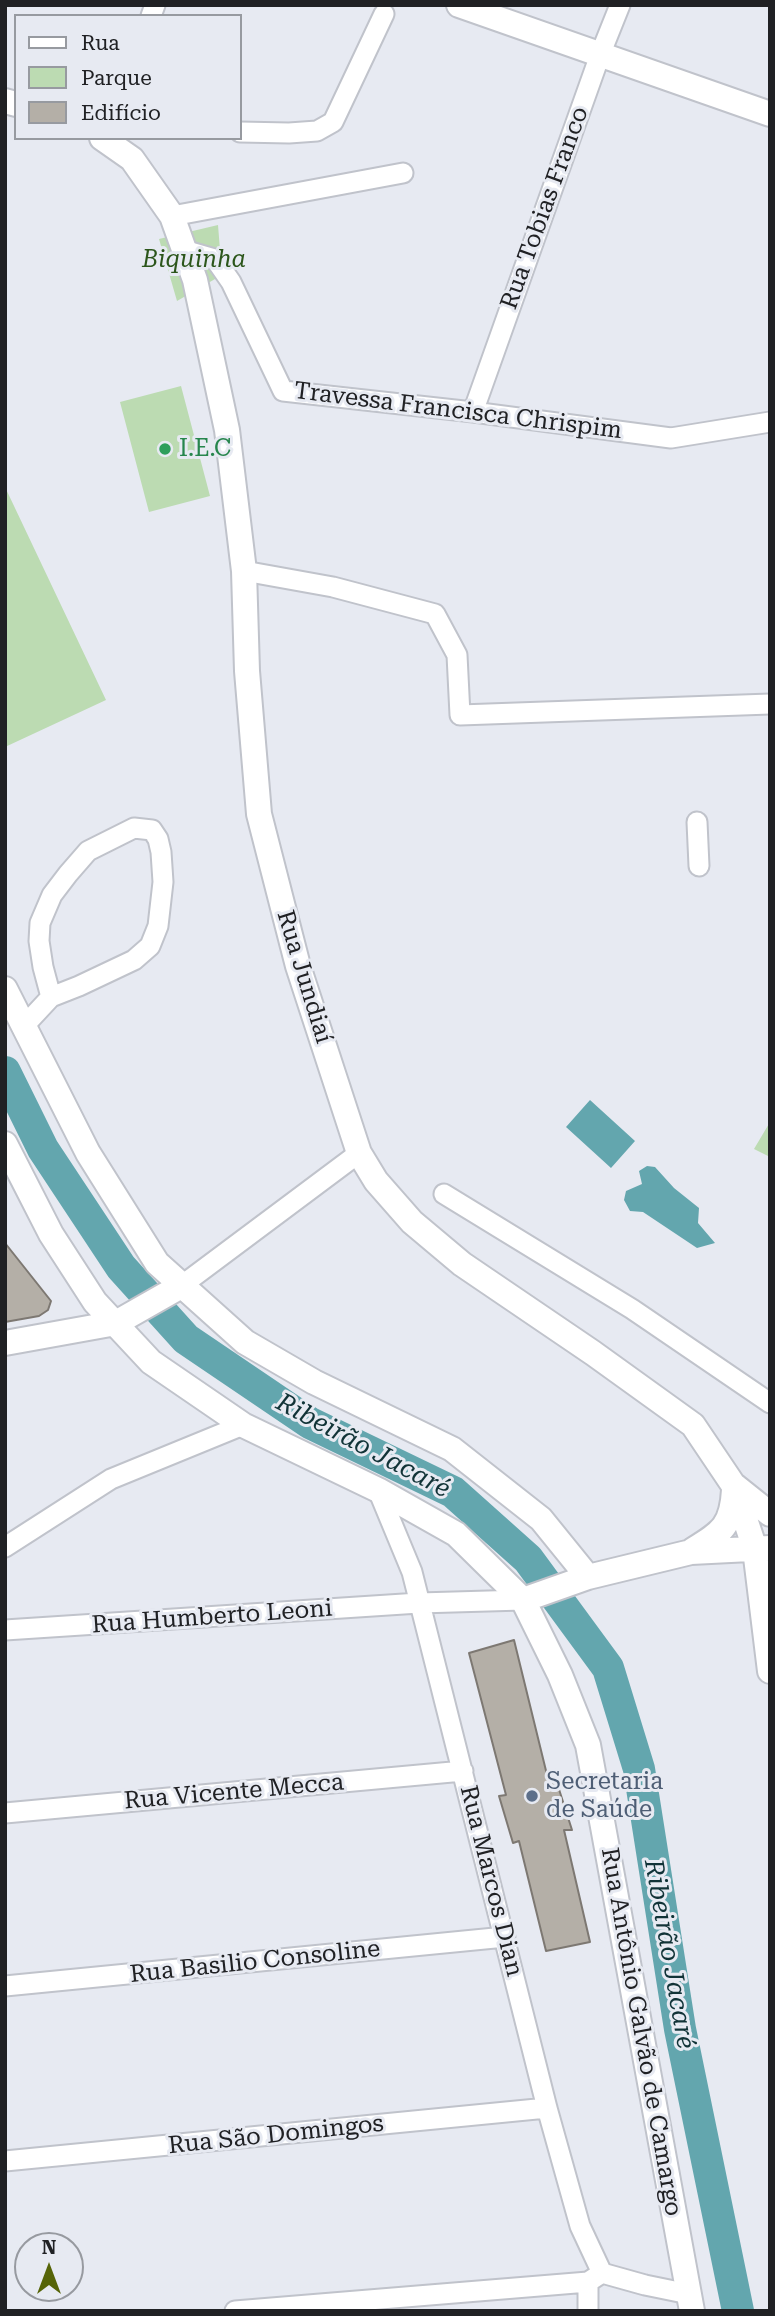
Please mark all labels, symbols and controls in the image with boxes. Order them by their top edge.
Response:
legend [14,14,242,140]
text: Rua [81,31,120,55]
text: Parque [81,66,152,90]
text: Edifício [81,101,161,125]
street label: Rua Tobias Franco [495,103,595,313]
park label: Biquinha [142,246,246,274]
street label: Travessa Francisca Chrispim [292,377,624,445]
place label: I.E.C [179,435,231,463]
marker: I.E.C [157,441,173,457]
street label: Rua Jundiaí [270,907,338,1047]
water label: Ribeirão Jacaré [271,1387,455,1505]
street label: Rua Humberto Leoni [91,1594,333,1640]
street label: Rua Vicente Mecca [123,1768,345,1816]
place label: Secretaria de Saúde [546,1768,663,1824]
street label: Rua Marcos Dian [453,1783,529,1979]
marker: Secretaria de Saúde [524,1788,540,1804]
street label: Rua Antônio Galvão de Camargo [594,1846,688,2218]
water label: Ribeirão Jacaré [637,1857,701,2051]
street label: Rua Basilio Consoline [128,1935,382,1989]
street label: Rua São Domingos [167,2109,385,2161]
north arrow [14,2232,84,2302]
text: N [42,2236,56,2259]

